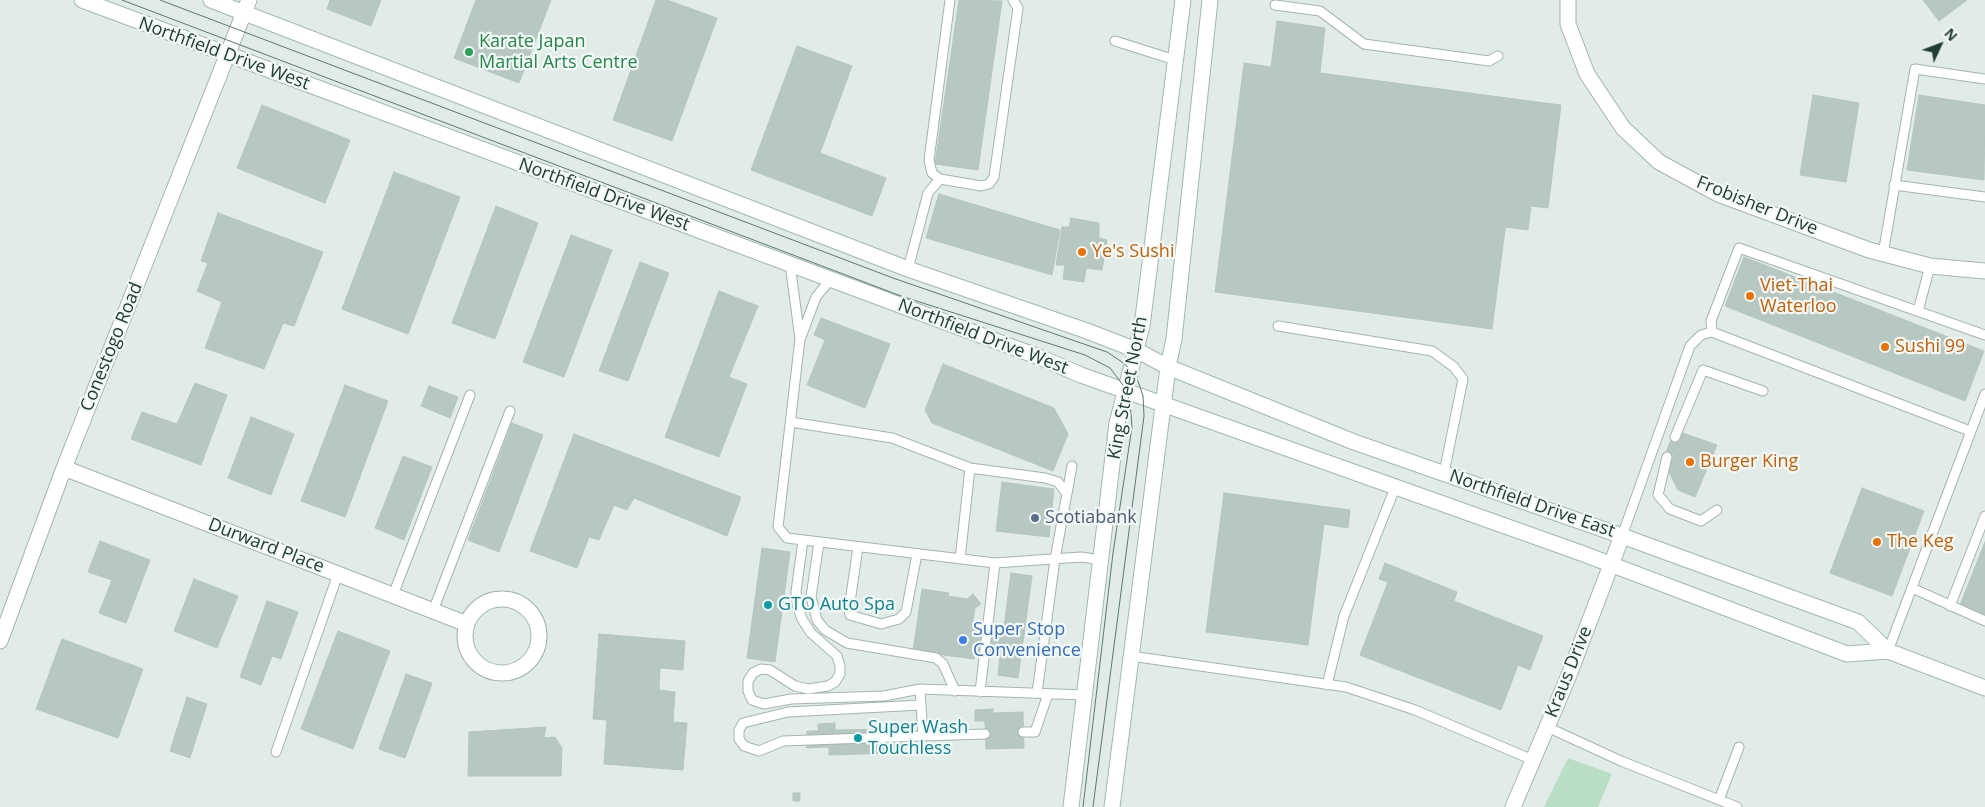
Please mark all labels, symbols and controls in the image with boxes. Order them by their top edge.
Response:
street label: Northfield Drive West [135,13,313,95]
north arrow [1915,20,1965,70]
text: N [1940,24,1962,45]
place label: Karate Japan Martial Arts Centre [479,31,638,74]
marker: Karate Japan Martial Arts Centre [463,46,475,58]
street label: Northfield Drive West [515,154,693,236]
street label: Frobisher Drive [1693,172,1821,240]
place label: Ye's Sushi [1092,241,1174,263]
marker: Ye's Sushi [1076,246,1088,258]
place label: Viet-Thai Waterloo [1760,275,1837,318]
street label: Conestogo Road [76,279,148,415]
marker: Viet-Thai Waterloo [1744,290,1756,302]
street label: Northfield Drive West [895,295,1071,379]
street label: King Street North [1104,315,1152,461]
place label: Sushi 99 [1895,336,1965,358]
marker: Sushi 99 [1879,341,1891,353]
place label: Burger King [1700,451,1798,473]
marker: Burger King [1684,456,1696,468]
street label: Northfield Drive East [1446,465,1618,543]
place label: Scotiabank [1045,507,1137,529]
marker: Scotiabank [1029,512,1041,524]
street label: Durward Place [205,514,327,578]
place label: The Keg [1887,531,1954,553]
marker: The Keg [1871,536,1883,548]
place label: GTO Auto Spa [778,594,895,616]
marker: GTO Auto Spa [762,599,774,611]
place label: Super Stop Convenience [973,619,1081,662]
street label: Kraus Drive [1541,623,1597,721]
marker: Super Stop Convenience [957,634,969,646]
place label: Super Wash Touchless [868,717,968,760]
marker: Super Wash Touchless [852,732,864,744]

